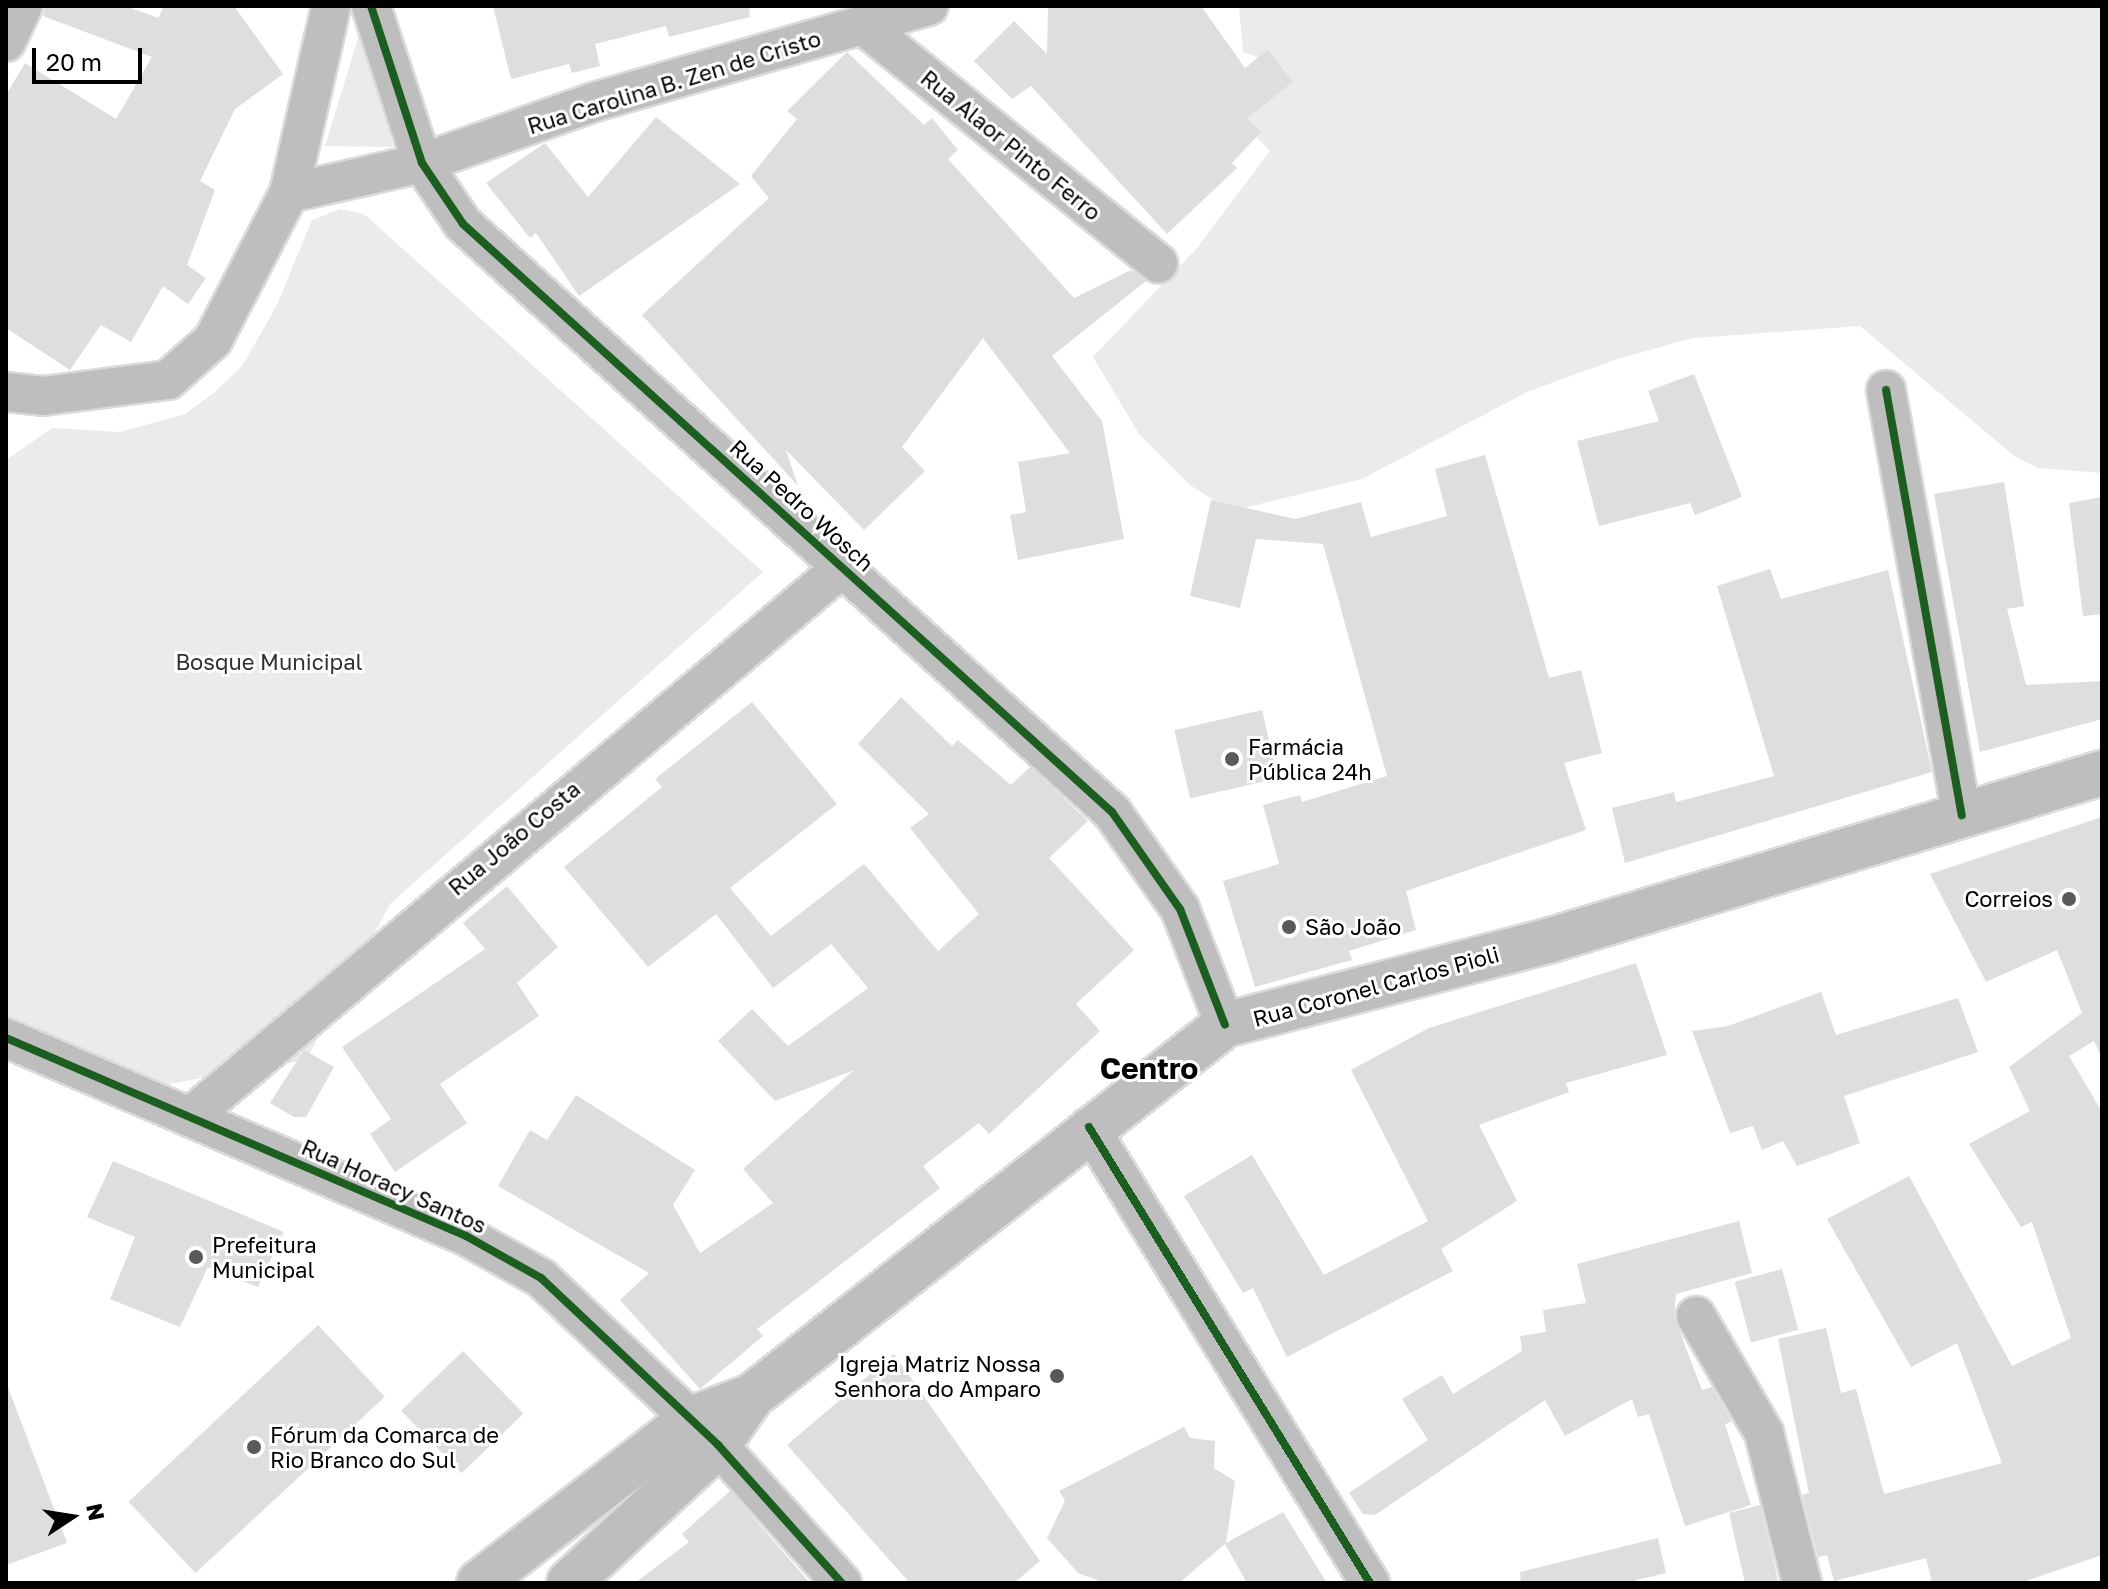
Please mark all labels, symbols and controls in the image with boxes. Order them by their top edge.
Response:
street label: Rua Carolina B. Zen de Cristo [524,25,824,139]
scale bar [36,32,146,82]
text: 20 m [46,47,102,76]
street label: Rua Alaor Pinto Ferro [916,64,1106,226]
street label: Rua Pedro Wosch [725,434,879,576]
park label: Bosque Municipal [175,649,363,675]
place label: Farmácia Pública 24h [1248,733,1372,784]
marker: Farmácia Pública 24h [1223,750,1241,768]
street label: Rua João Costa [443,775,585,901]
place label: Correios [1964,886,2053,912]
marker: Correios [2060,890,2078,908]
place label: São João [1305,914,1401,940]
marker: São João [1280,918,1298,936]
street label: Rua Coronel Carlos Pioli [1250,940,1502,1032]
district label: Centro [1100,1050,1198,1086]
street label: Rua Horacy Santos [298,1133,490,1239]
place label: Prefeitura Municipal [212,1231,317,1282]
marker: Prefeitura Municipal [187,1248,205,1266]
place label: Igreja Matriz Nossa Senhora do Amparo [834,1350,1041,1402]
marker: Igreja Matriz Nossa Senhora do Amparo [1048,1367,1066,1385]
place label: Fórum da Comarca de Rio Branco do Sul [270,1421,499,1472]
marker: Fórum da Comarca de Rio Branco do Sul [245,1438,263,1456]
north arrow [32,1477,112,1557]
text: N [81,1501,111,1523]

